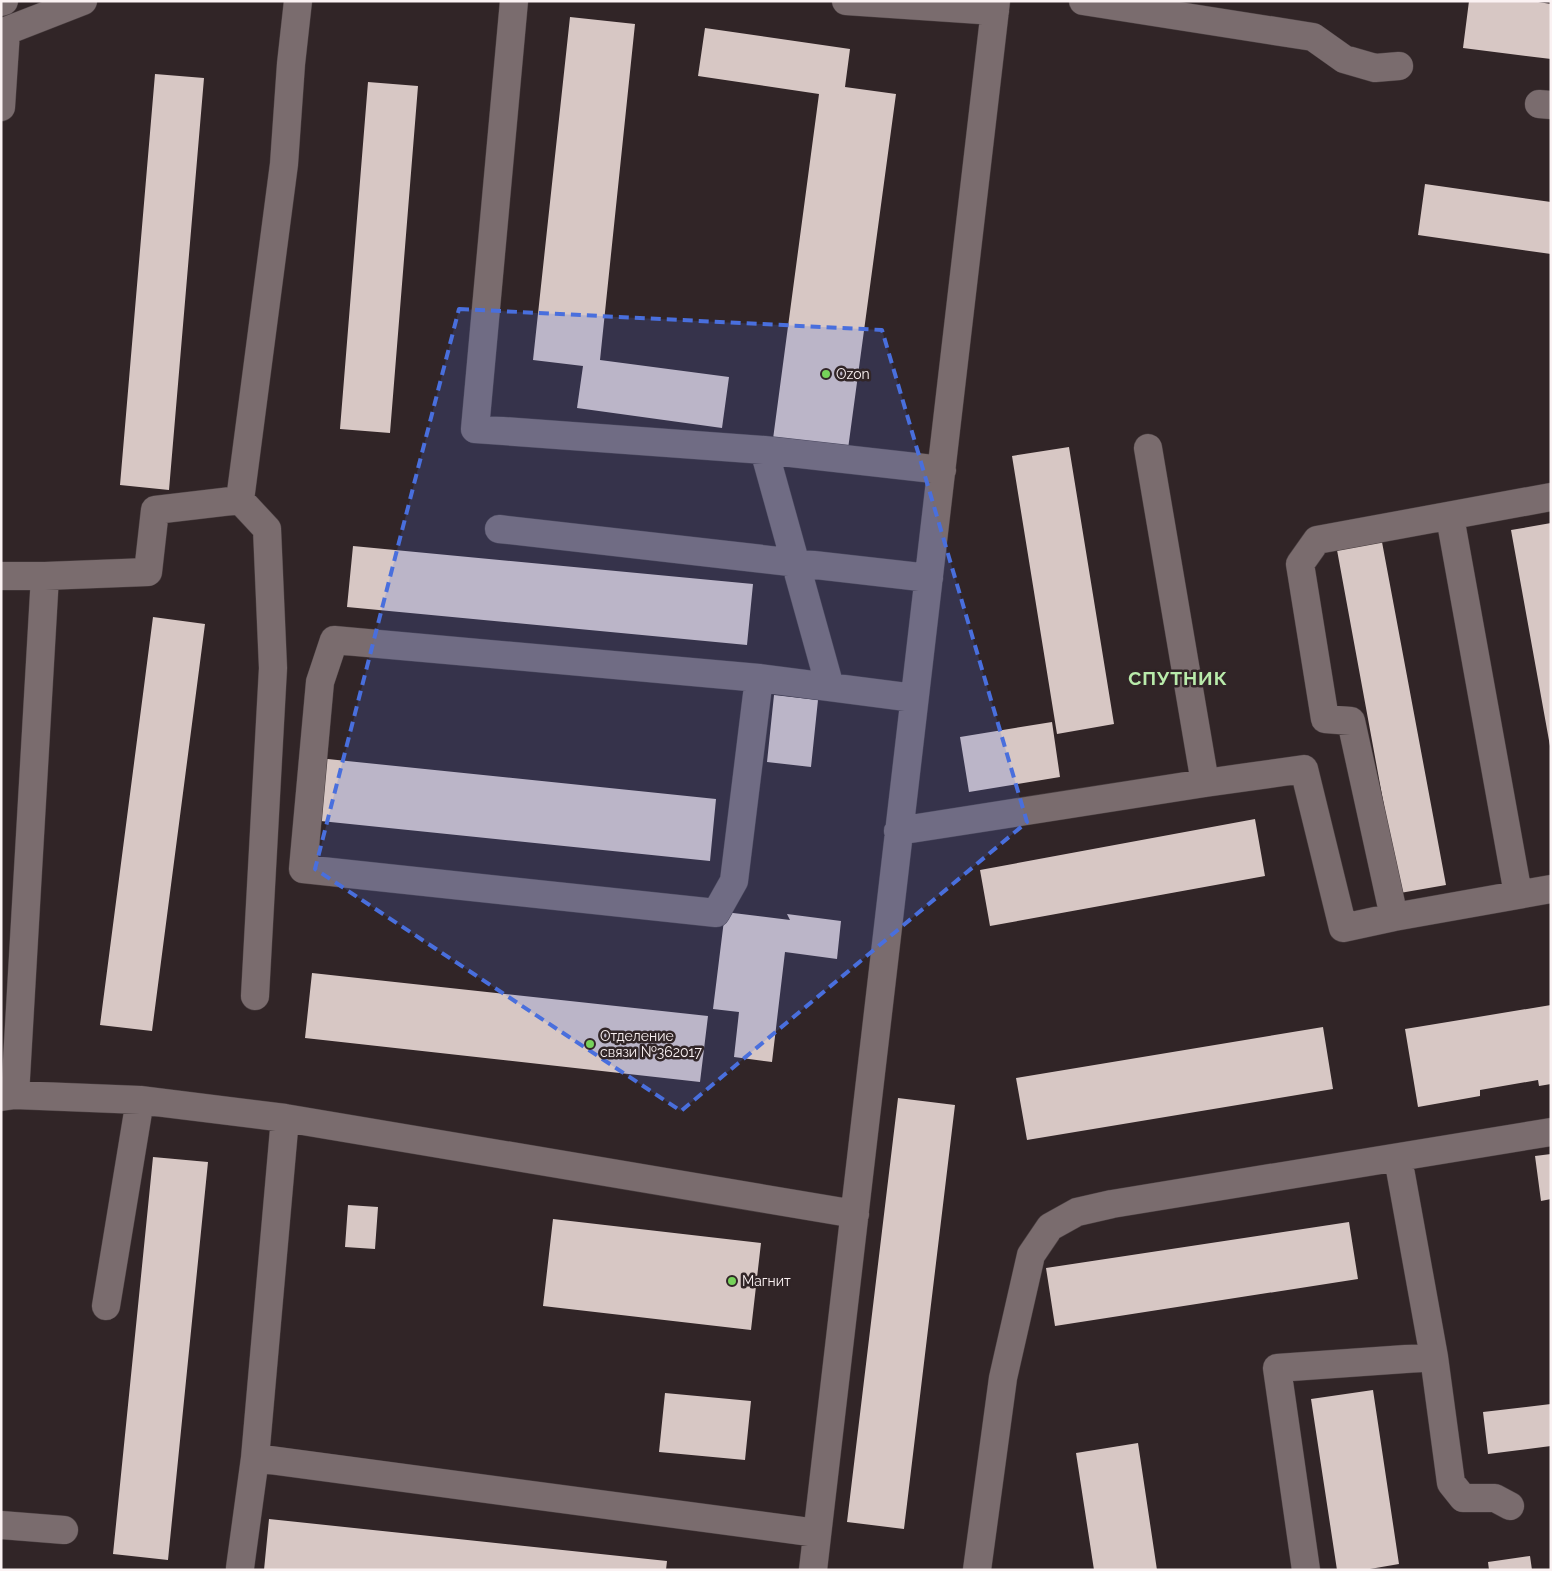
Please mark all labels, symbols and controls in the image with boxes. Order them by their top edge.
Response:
place label: Ozon [836,366,870,382]
marker: Ozon [820,368,832,380]
district label: СПУТНИК [1128,667,1228,689]
place label: Отделение связи №362017 [600,1028,702,1060]
marker: Отделение связи №362017 [584,1038,596,1050]
place label: Магнит [742,1273,791,1289]
marker: Магнит [726,1275,738,1287]

